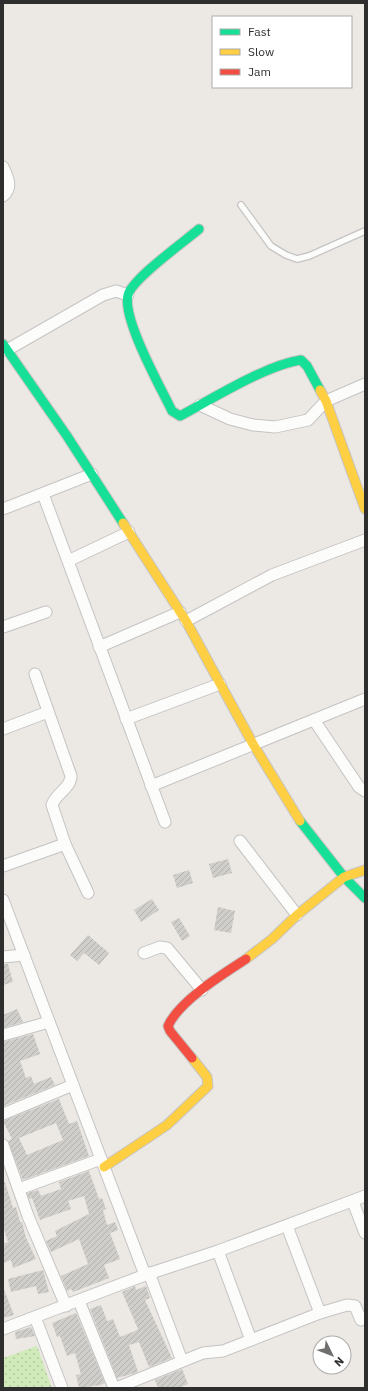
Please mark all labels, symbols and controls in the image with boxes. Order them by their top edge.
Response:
legend [212,16,352,88]
text: Fast [248,24,271,39]
text: Slow [248,44,274,59]
text: Jam [248,64,271,79]
north arrow [312,1335,352,1375]
text: N [331,1354,347,1370]

